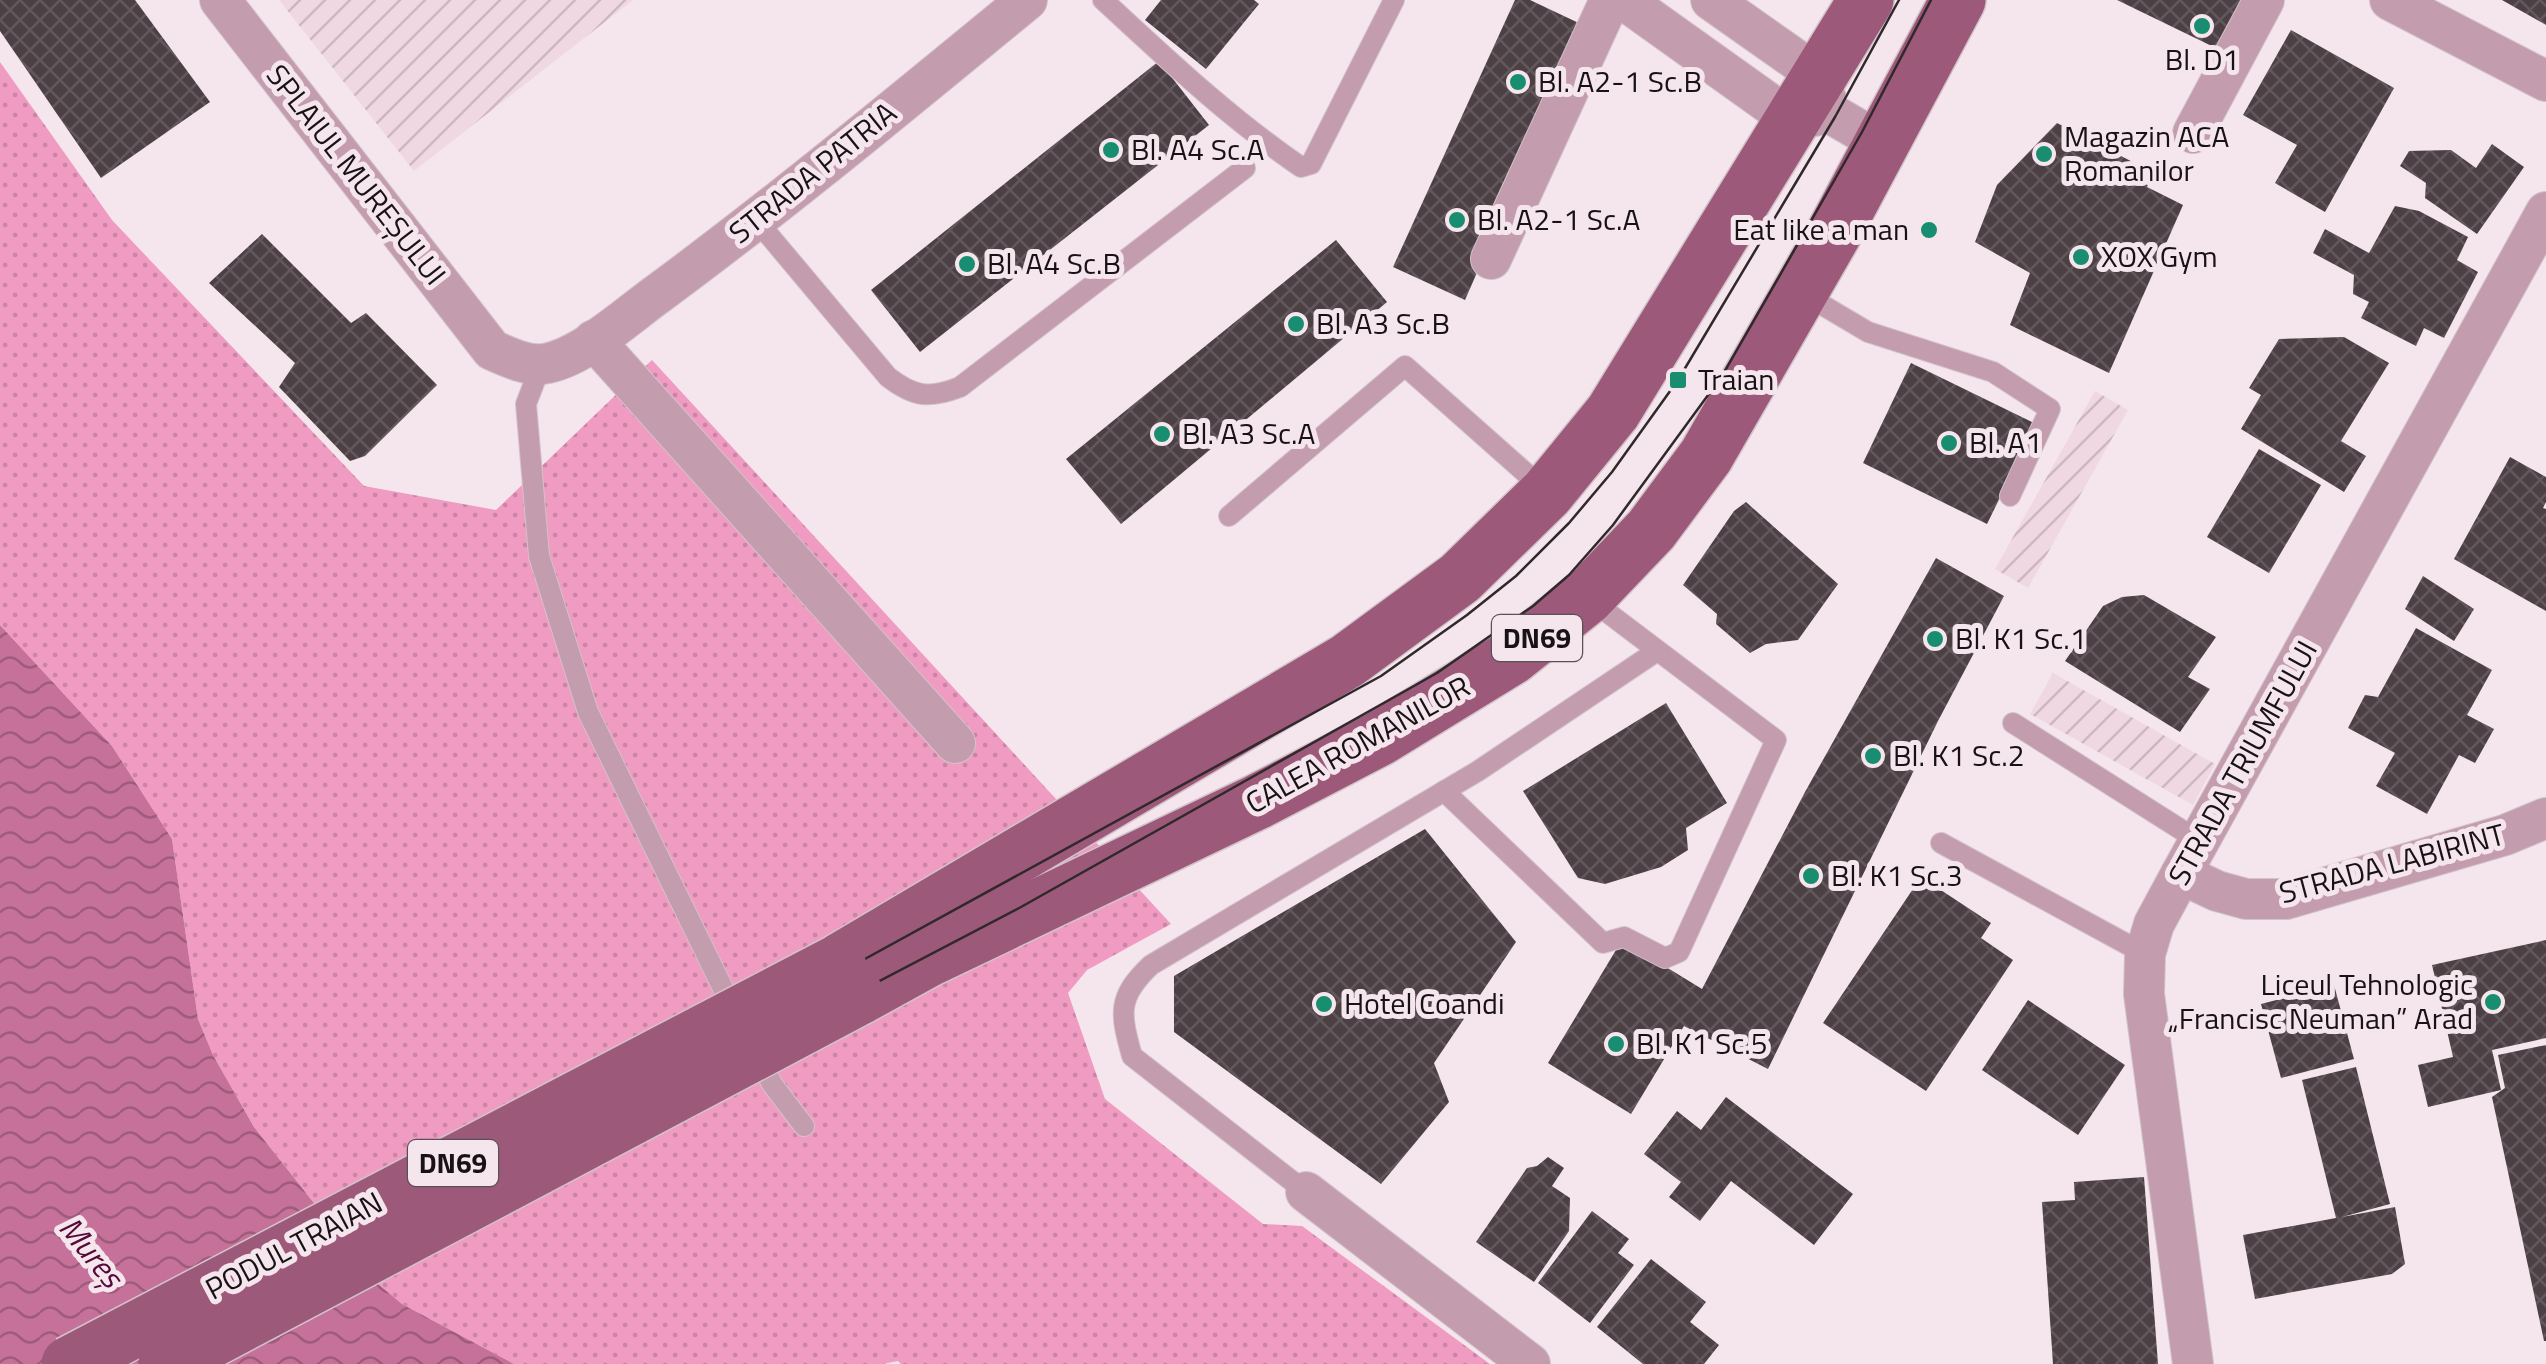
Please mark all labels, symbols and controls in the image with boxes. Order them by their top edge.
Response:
marker: Bl. D1 [2191,15,2213,37]
place label: Bl. D1 [2165,36,2239,82]
street label: SPLAIUL MUREȘULUI [256,54,458,295]
place label: Bl. A2-1 Sc.B [1538,58,1702,104]
marker: Bl. A2-1 Sc.B [1507,71,1529,93]
street label: STRADA PATRIA [718,90,906,254]
place label: Magazin ACA Romanilor [2064,113,2229,193]
place label: Bl. A4 Sc.A [1131,126,1265,172]
marker: Bl. A4 Sc.A [1100,139,1122,161]
marker: Magazin ACA Romanilor [2033,143,2055,165]
place label: Bl. A2-1 Sc.A [1477,196,1641,242]
place label: Eat like a man [1733,206,1909,252]
marker: Bl. A2-1 Sc.A [1446,209,1468,231]
marker: Eat like a man [1918,219,1940,241]
place label: XOX Gym [2101,233,2218,279]
place label: Bl. A4 Sc.B [987,240,1121,286]
marker: XOX Gym [2070,246,2092,268]
marker: Bl. A4 Sc.B [956,253,978,275]
place label: Bl. A3 Sc.B [1316,300,1450,346]
marker: Bl. A3 Sc.B [1285,313,1307,335]
place label: Traian [1698,356,1774,402]
marker: Traian [1667,369,1689,391]
place label: Bl. A3 Sc.A [1182,410,1316,456]
place label: Bl. A1 [1969,419,2042,465]
marker: Bl. A3 Sc.A [1151,423,1173,445]
marker: Bl. A1 [1938,432,1960,454]
road number: DN69 [1492,615,1582,661]
place label: Bl. K1 Sc.1 [1955,615,2087,661]
marker: Bl. K1 Sc.1 [1924,628,1946,650]
street label: STRADA TRIUMFULUI [2156,632,2329,893]
street label: CALEA ROMANILOR [1237,663,1478,825]
place label: Bl. K1 Sc.2 [1893,732,2025,778]
marker: Bl. K1 Sc.2 [1862,745,1884,767]
street label: STRADA LABIRINT [2274,811,2510,915]
place label: Bl. K1 Sc.3 [1831,852,1963,898]
marker: Bl. K1 Sc.3 [1800,865,1822,887]
place label: Liceul Tehnologic „Francisc Neuman” Arad [2168,961,2473,1041]
place label: Hotel Coandi [1344,980,1504,1026]
marker: Liceul Tehnologic „Francisc Neuman” Arad [2482,991,2504,1013]
marker: Hotel Coandi [1313,993,1335,1015]
place label: Bl. K1 Sc.5 [1636,1020,1768,1066]
marker: Bl. K1 Sc.5 [1605,1033,1627,1055]
road number: DN69 [408,1140,498,1186]
street label: PODUL TRAIAN [197,1179,390,1311]
water label: Mureș [48,1206,137,1299]

